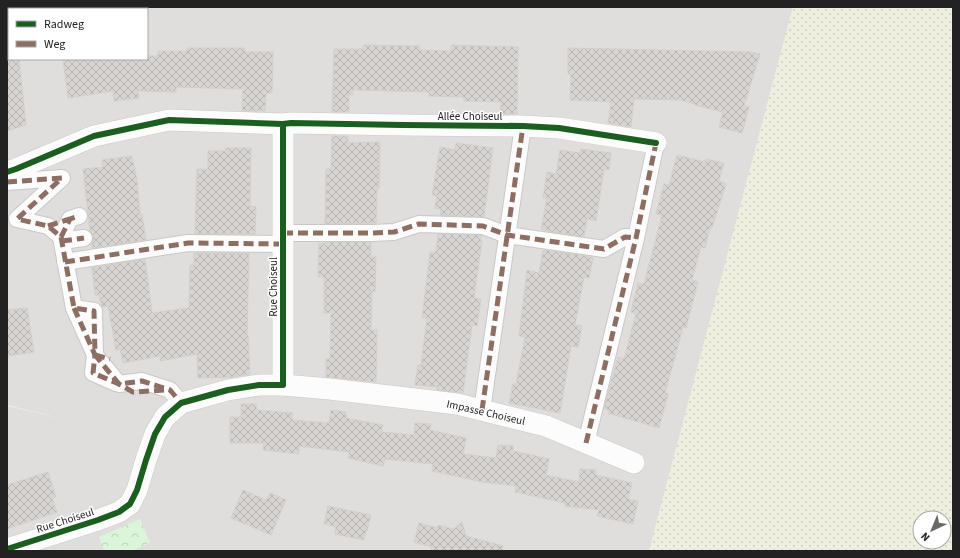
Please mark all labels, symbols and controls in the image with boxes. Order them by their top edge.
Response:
legend [8,8,148,60]
text: Radweg [44,16,84,33]
text: Weg [44,36,65,53]
street label: Allée Choiseul [438,109,502,124]
street label: Rue Choiseul [266,257,281,317]
street label: Impasse Choiseul [445,396,527,429]
street label: Rue Choiseul [34,504,96,537]
north arrow [912,510,952,550]
text: N [918,529,933,545]

